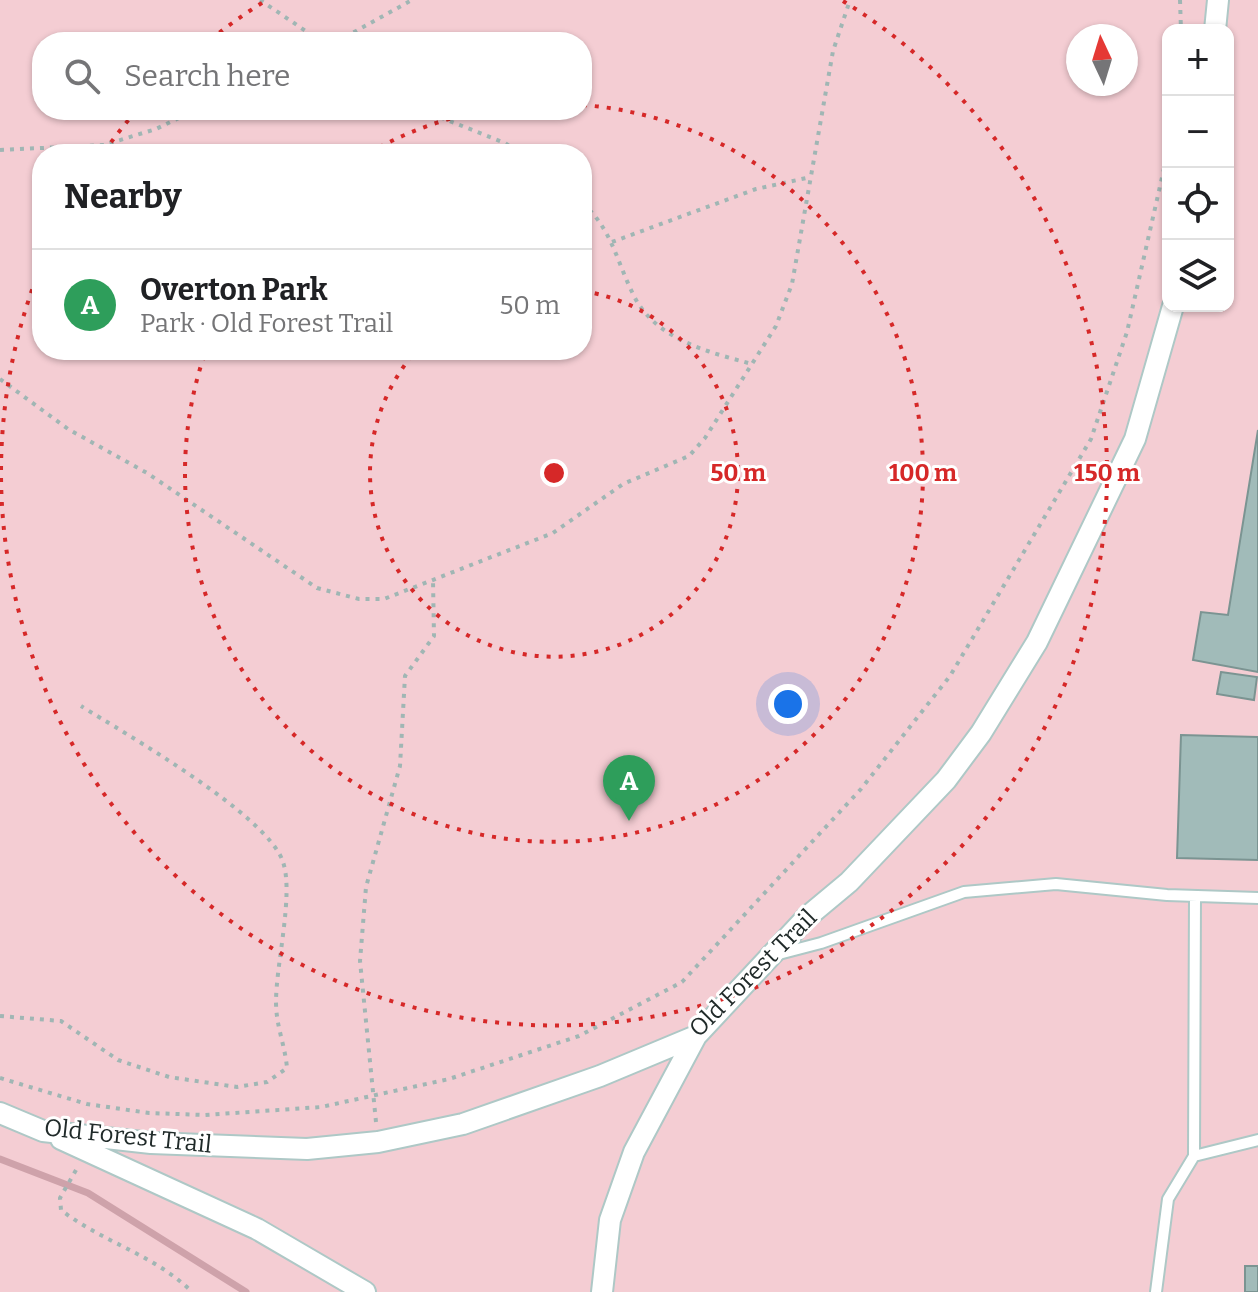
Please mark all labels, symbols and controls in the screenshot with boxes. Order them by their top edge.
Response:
north arrow [1066,24,1138,96]
map controls [1162,24,1234,312]
button: + [1162,24,1234,96]
search box [32,32,592,120]
icon: search [60,54,104,98]
text: Search here [124,58,291,94]
button: − [1162,96,1234,168]
button: locate [1162,168,1234,240]
text: Nearby [64,176,182,217]
button: layers [1162,240,1234,312]
text: Overton Park [140,272,328,308]
text: A [81,290,99,321]
text: 50 m [499,290,560,321]
text: Park · Old Forest Trail [140,308,393,339]
centre of rings [540,459,568,487]
text: 50 m [710,459,766,487]
text: 100 m [889,459,957,487]
text: 150 m [1074,459,1140,487]
your location [768,684,808,724]
pin: A [603,755,655,821]
street label: Old Forest Trail [684,903,823,1042]
street label: Old Forest Trail [43,1113,213,1159]

